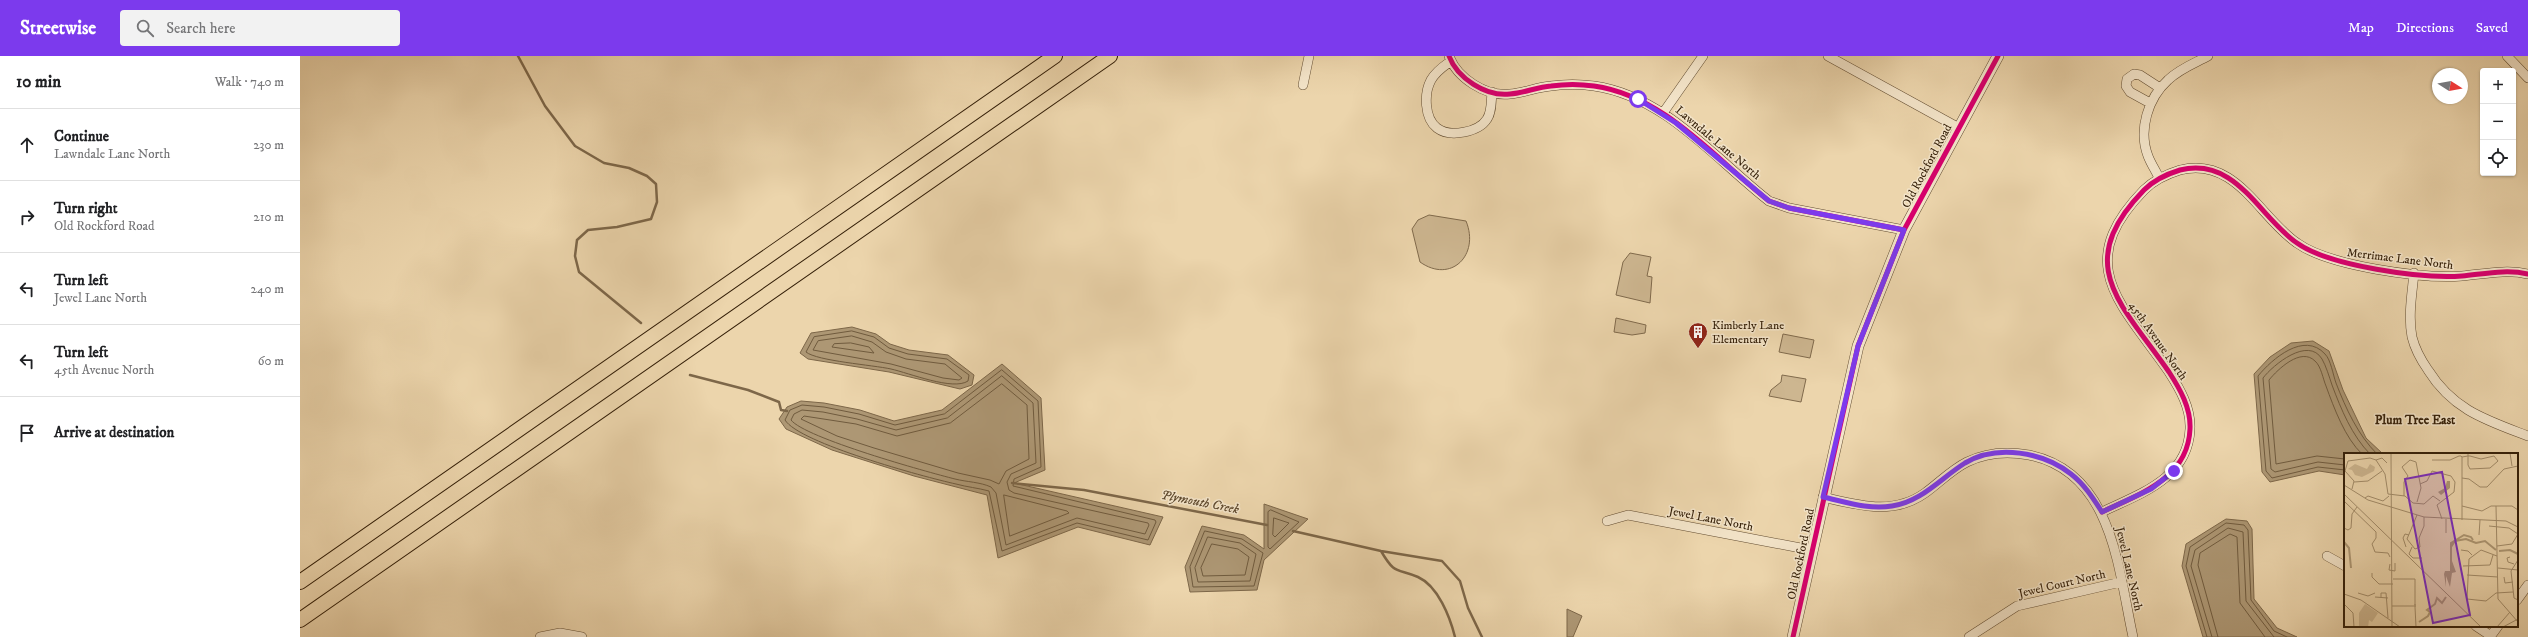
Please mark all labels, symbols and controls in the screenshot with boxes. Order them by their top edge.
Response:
search box [120,10,400,46]
text: Streetwise [20,17,96,40]
icon: search [134,17,156,39]
text: Search here [166,19,236,38]
text: Map [2348,19,2374,37]
text: Directions [2396,19,2454,37]
text: Saved [2476,19,2508,37]
north arrow [2432,68,2468,104]
map controls [2480,68,2516,176]
button: + [2480,68,2516,104]
text: 10 min [16,71,61,93]
text: Walk · 740 m [215,74,284,90]
route start [1629,90,1647,108]
street label: Lawndale Lane North [1672,103,1764,184]
button: − [2480,104,2516,140]
street label: Old Rockford Road [1899,121,1955,211]
text: Continue [54,127,109,146]
icon: ahead [16,134,38,156]
text: 230 m [253,137,284,153]
button: locate [2480,140,2516,176]
text: Lawndale Lane North [54,146,170,162]
text: Turn right [54,199,117,218]
icon: right [16,206,38,228]
text: 210 m [253,209,284,225]
text: Old Rockford Road [54,218,155,234]
street label: Merrimac Lane North [2346,245,2455,273]
text: Turn left [54,271,108,290]
icon: left [16,278,38,300]
text: 240 m [251,281,284,297]
text: Jewel Lane North [54,290,147,306]
street label: 45th Avenue North [2125,299,2191,384]
place label: Kimberly Lane Elementary [1712,318,1784,347]
building icon: Kimberly Lane Elementary [1687,321,1709,349]
text: Turn left [54,343,108,362]
icon: left [16,350,38,372]
text: 60 m [258,353,284,369]
text: 45th Avenue North [54,362,154,378]
district label: Plum Tree East [2375,412,2456,428]
icon: arrive [16,422,38,444]
text: Arrive at destination [54,423,174,442]
inset map [2344,453,2518,627]
route end [2165,462,2183,480]
water label: Plymouth Creek [1160,487,1241,518]
street label: Jewel Lane North [1666,503,1755,535]
street label: Old Rockford Road [1784,507,1818,601]
street label: Jewel Lane North [2112,525,2146,613]
street label: Jewel Court North [2016,567,2108,602]

